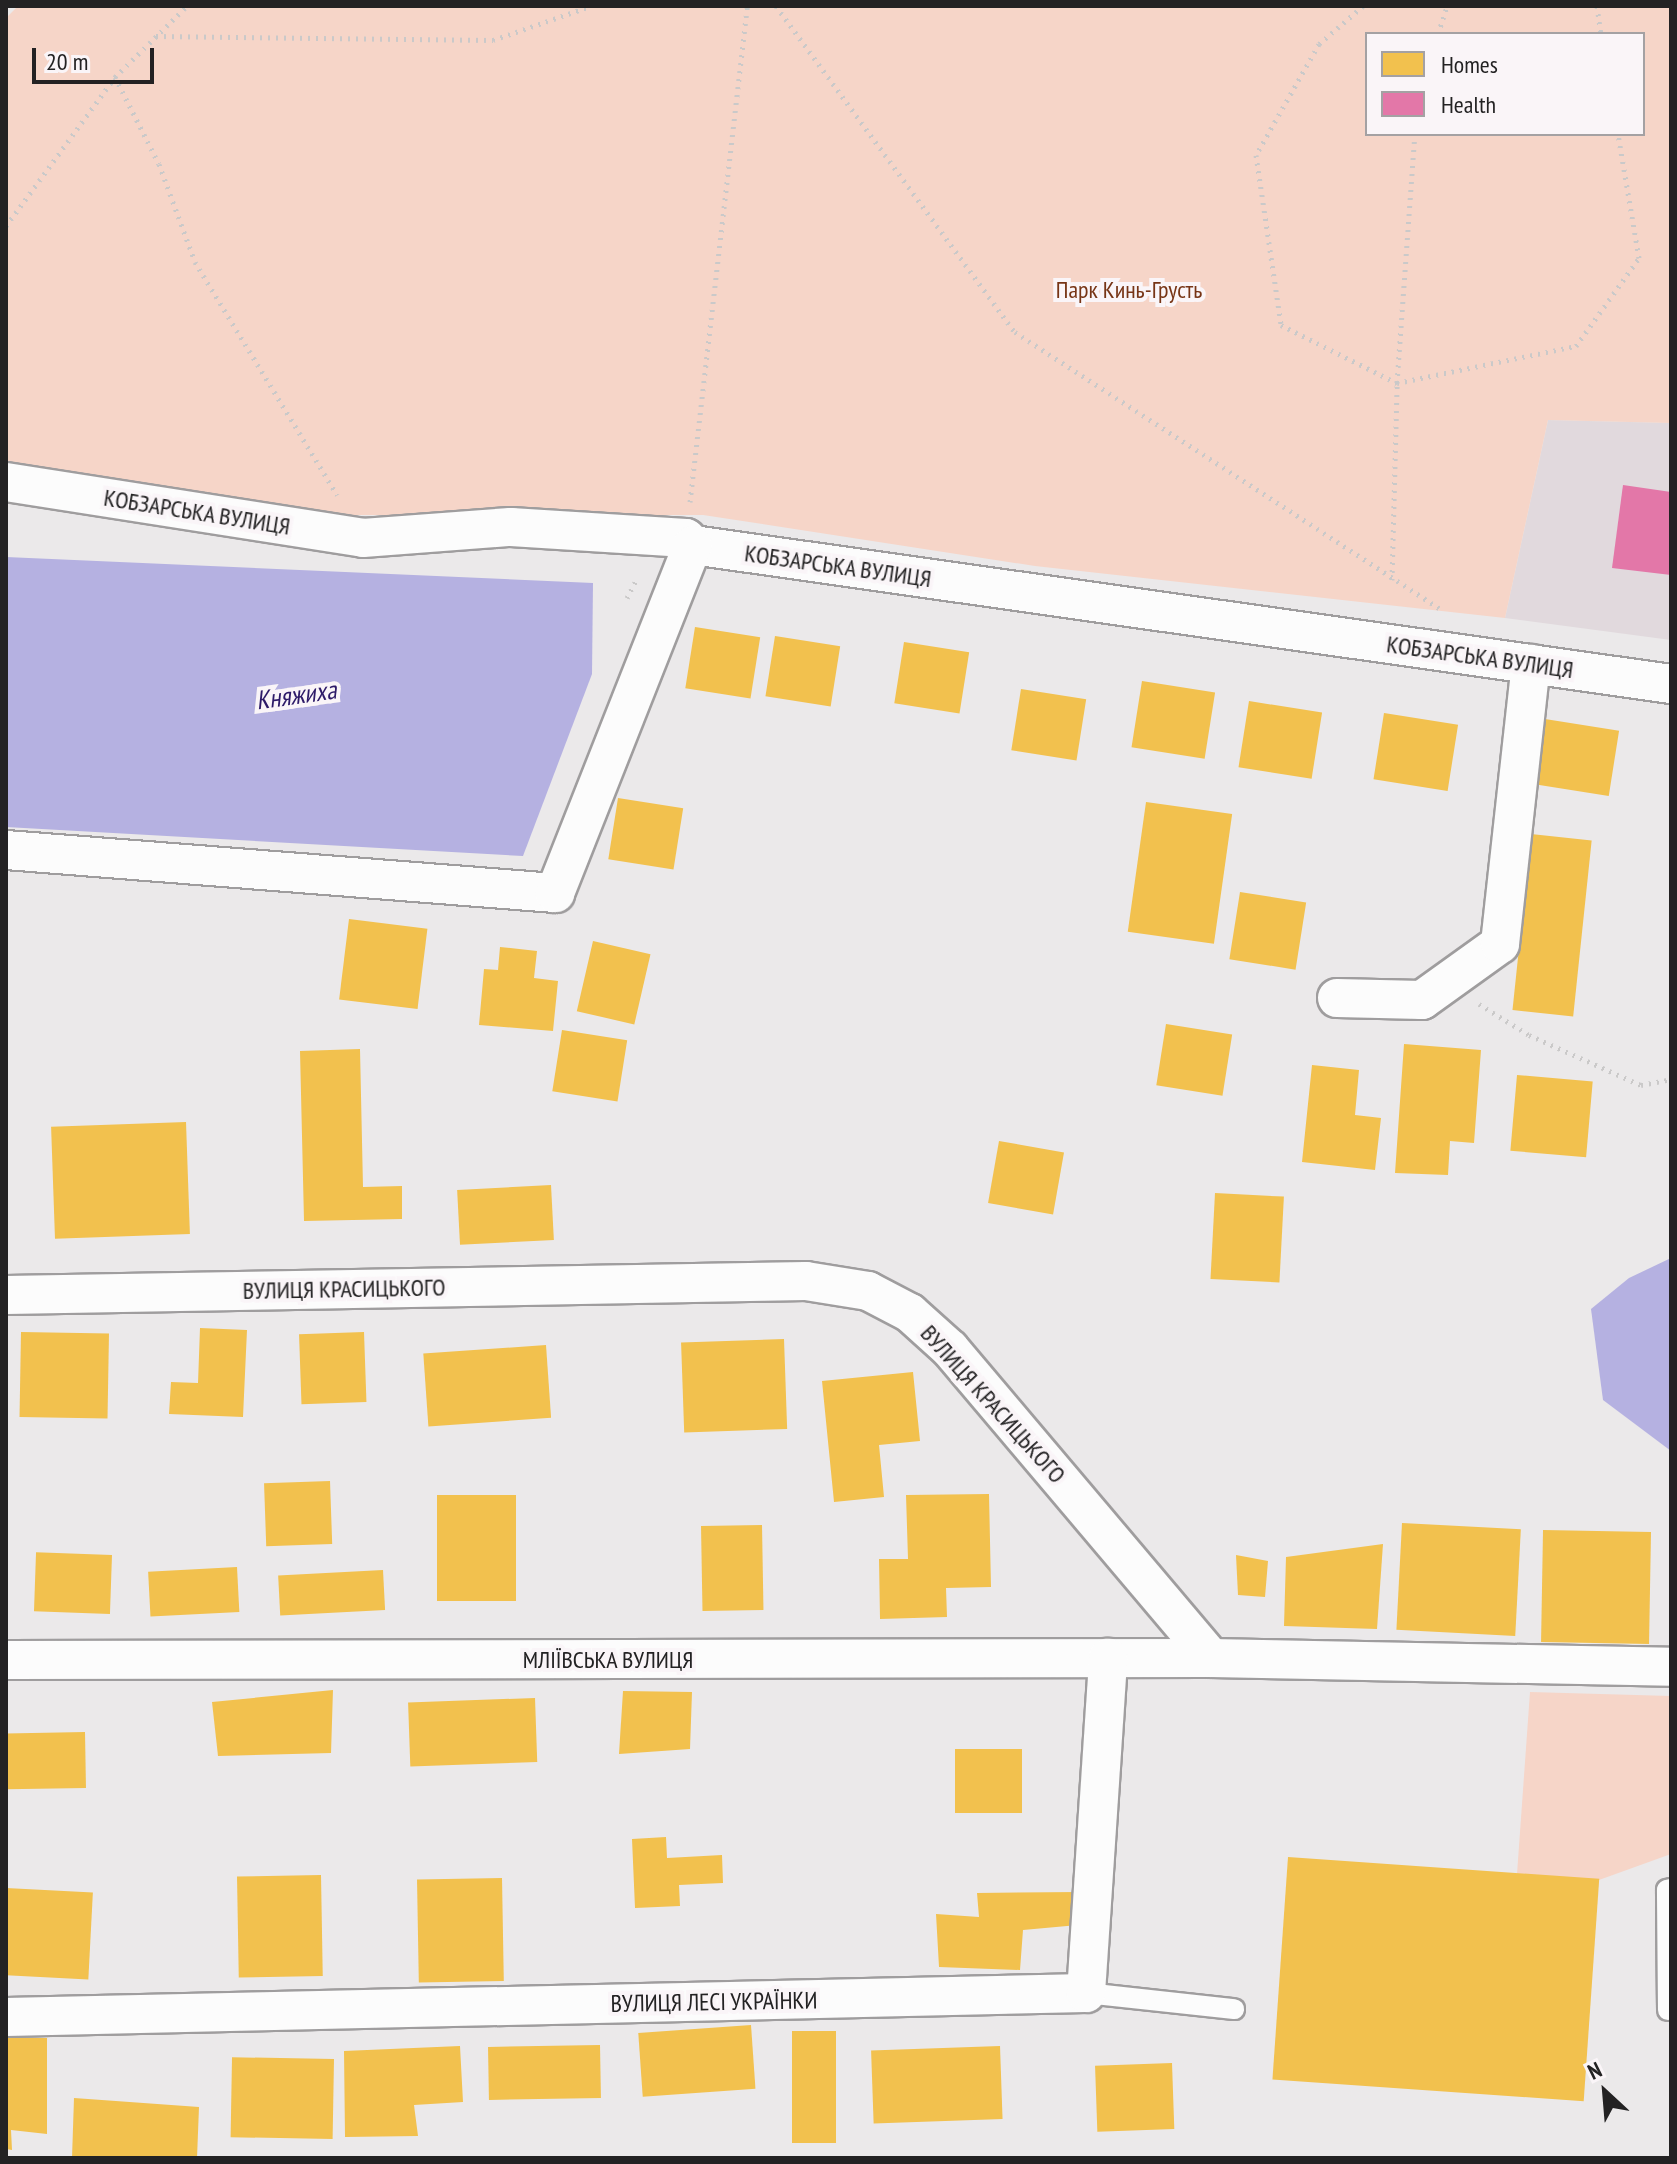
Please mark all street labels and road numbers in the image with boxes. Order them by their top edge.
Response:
street label: КОБЗАРСЬКА ВУЛИЦЯ [101,483,293,541]
street label: КОБЗАРСЬКА ВУЛИЦЯ [742,539,934,593]
street label: КОБЗАРСЬКА ВУЛИЦЯ [1384,630,1576,684]
street label: ВУЛИЦЯ КРАСИЦЬКОГО [242,1273,446,1305]
street label: ВУЛИЦЯ КРАСИЦЬКОГО [915,1319,1071,1489]
street label: МЛІЇВСЬКА ВУЛИЦЯ [522,1646,694,1674]
street label: ВУЛИЦЯ ЛЕСІ УКРАЇНКИ [610,1986,818,2018]

